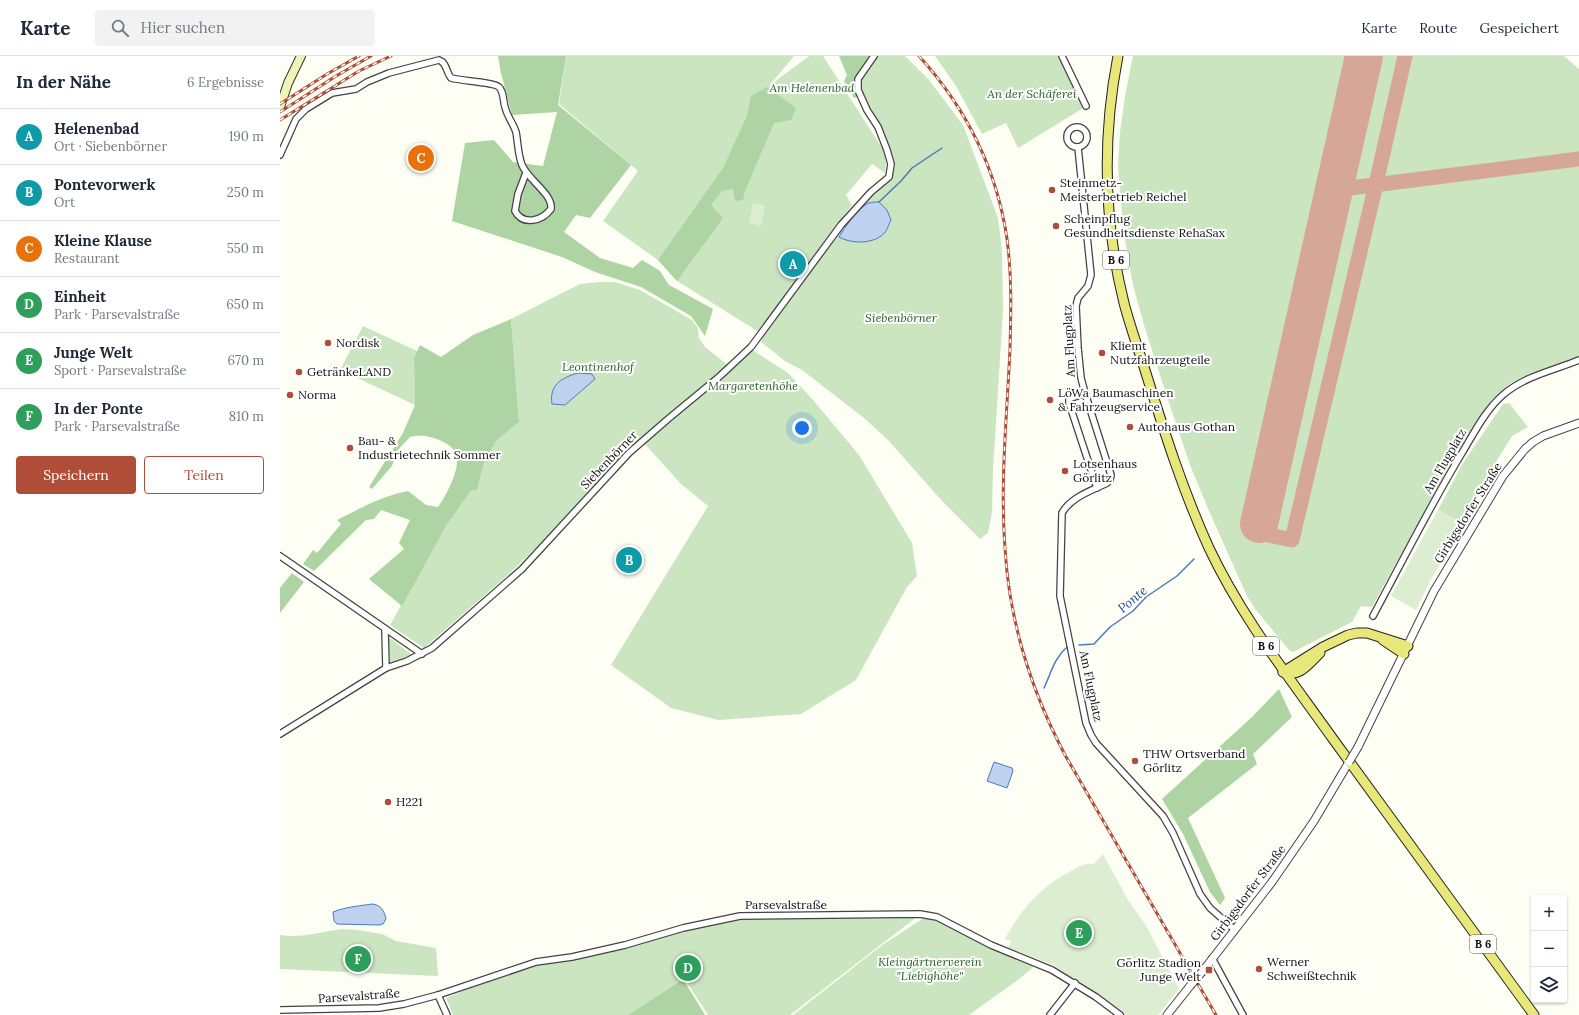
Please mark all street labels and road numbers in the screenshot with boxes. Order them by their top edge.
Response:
road number: B 6 [1103,251,1129,269]
street label: Am Flugplatz [1059,304,1078,379]
street label: Am Flugplatz [1419,426,1469,497]
street label: Siebenbörner [577,427,641,492]
street label: Girbigsdorfer Straße [1431,459,1505,566]
road number: B 6 [1253,637,1279,655]
street label: Am Flugplatz [1076,648,1106,723]
street label: Girbigsdorfer Straße [1207,842,1289,943]
street label: Parsevalstraße [745,897,828,912]
road number: B 6 [1470,935,1496,953]
street label: Parsevalstraße [317,985,401,1006]

